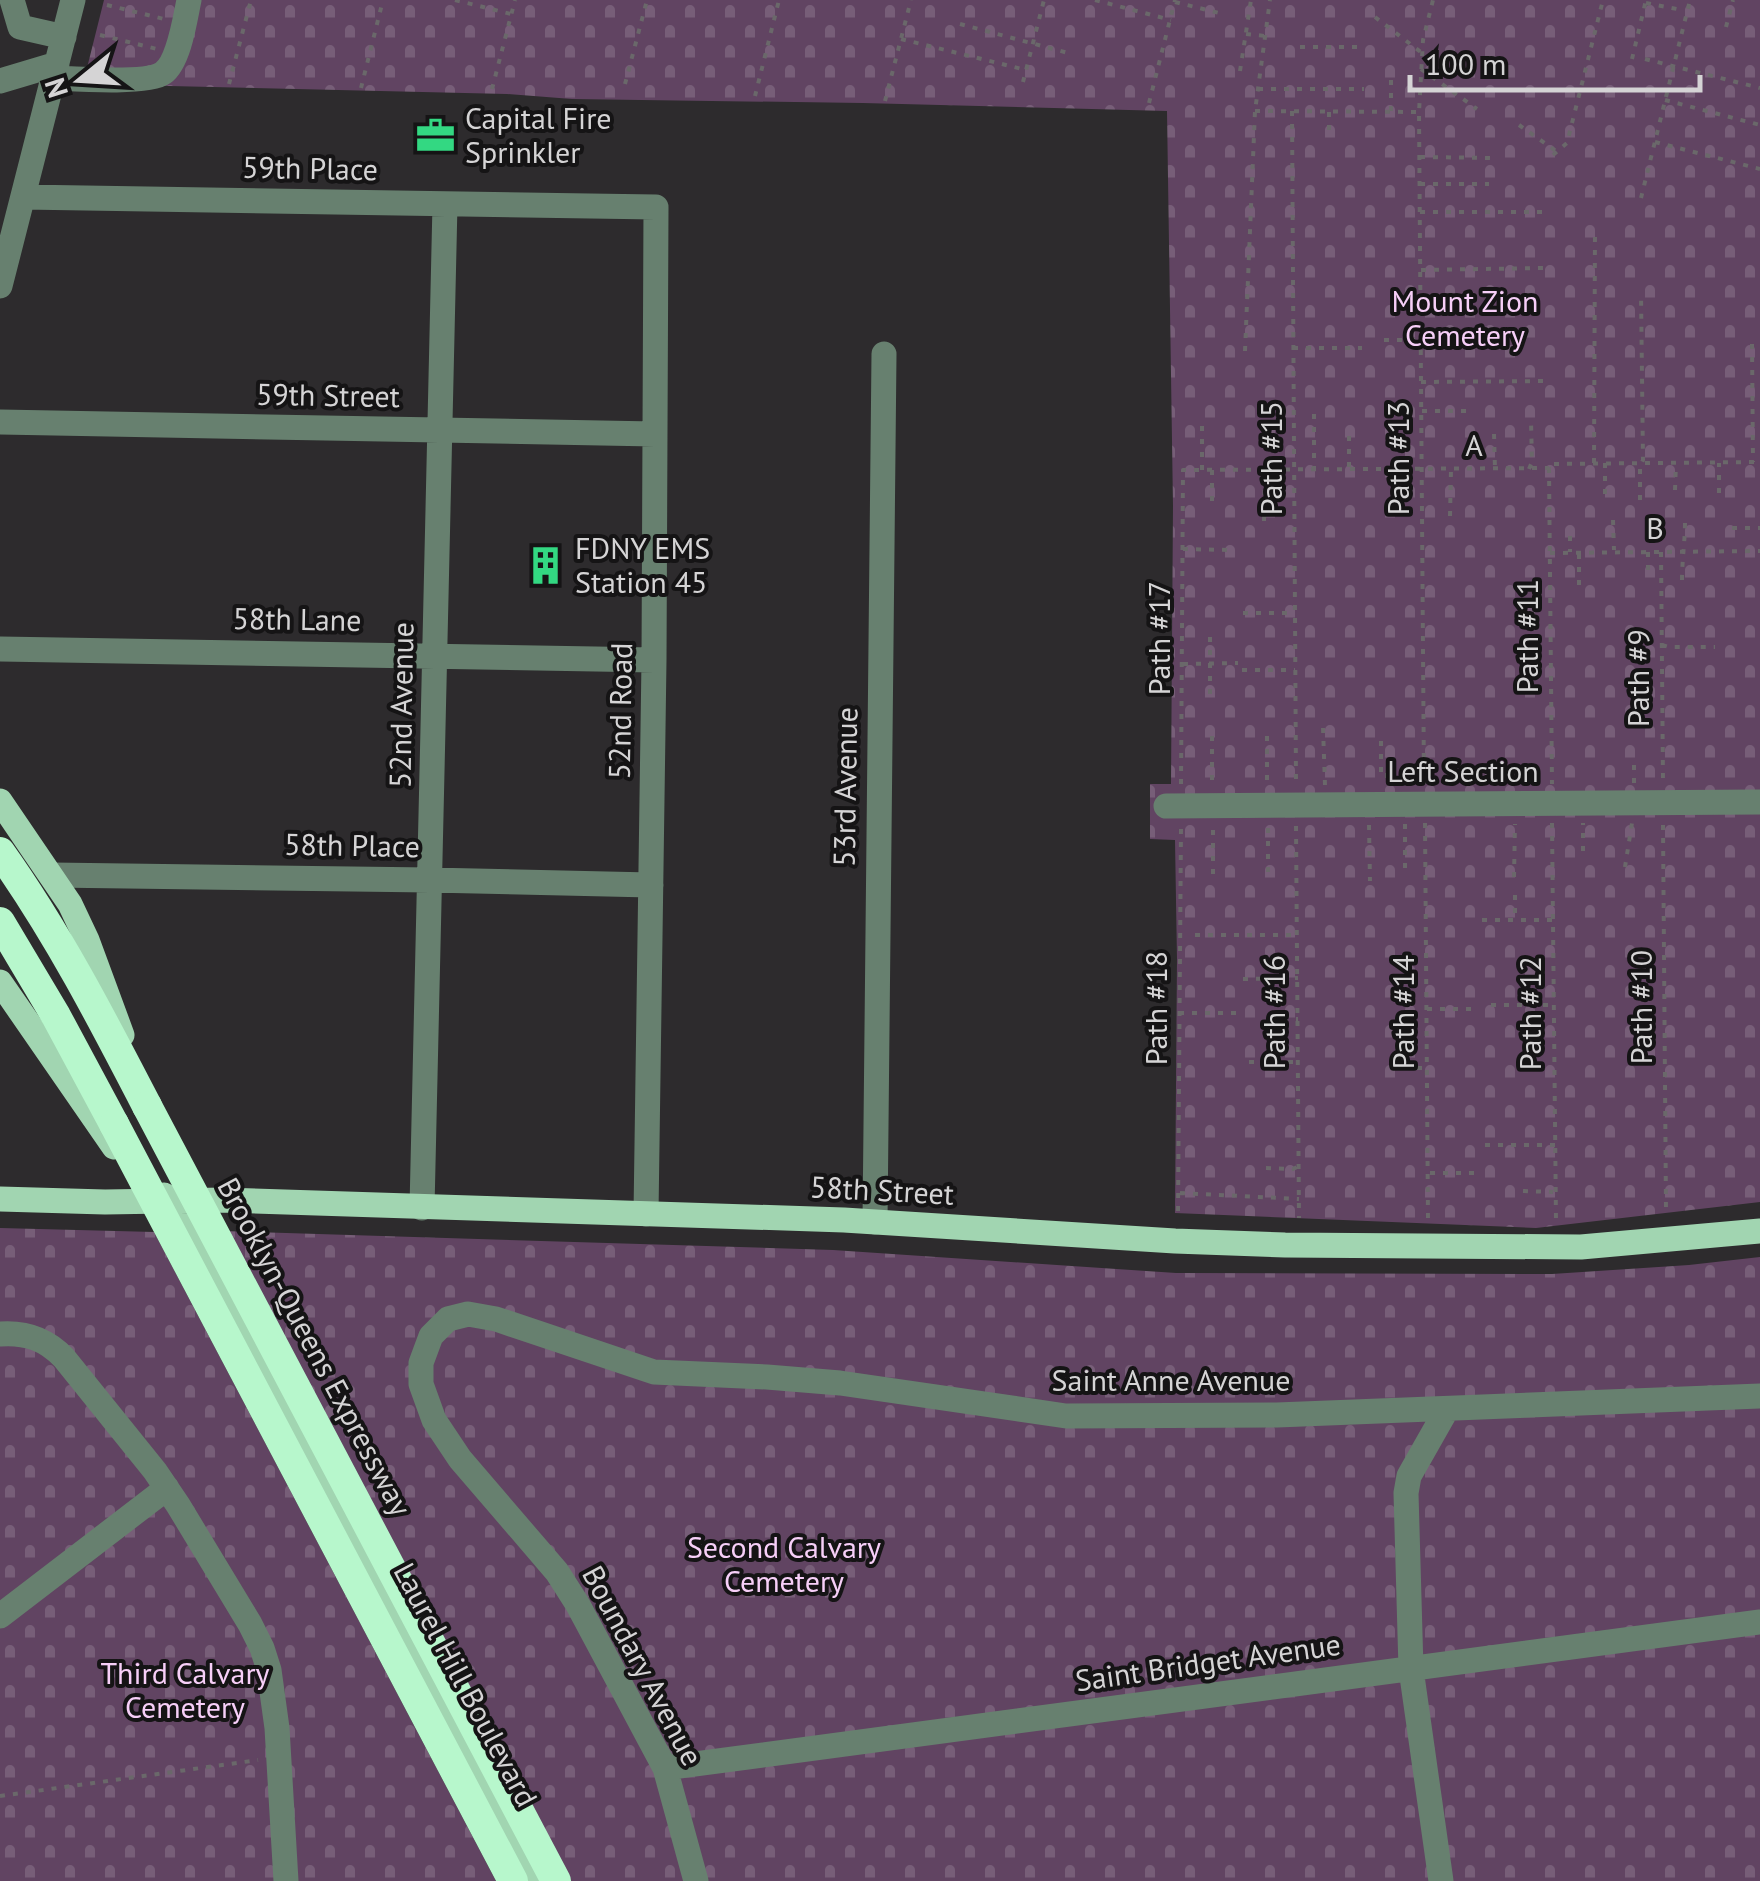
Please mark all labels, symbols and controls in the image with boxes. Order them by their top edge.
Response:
north arrow [30,30,130,130]
scale bar [1410,30,1700,92]
text: 100 m [1425,44,1506,83]
text: N [35,73,76,102]
place label: Capital Fire Sprinkler [465,98,612,171]
office icon: Capital Fire Sprinkler [414,115,456,157]
street label: 59th Place [242,147,378,188]
park label: Mount Zion Cemetery [1392,281,1538,354]
street label: 59th Street [256,374,400,415]
street label: Path #15 [1251,401,1290,515]
street label: Path #13 [1378,401,1417,515]
street label: A [1465,425,1483,464]
street label: B [1646,508,1664,547]
place label: FDNY EMS Station 45 [575,528,710,601]
building icon: FDNY EMS Station 45 [524,545,566,587]
street label: Path #11 [1507,579,1546,693]
street label: Path #17 [1139,581,1178,695]
street label: 58th Lane [232,598,362,639]
street label: 52nd Avenue [380,622,421,788]
street label: Path #9 [1618,629,1657,727]
street label: 52nd Road [599,642,640,780]
street label: 53rd Avenue [824,707,865,867]
street label: Left Section [1387,751,1539,790]
street label: 58th Place [284,824,420,865]
street label: Path #10 [1621,950,1660,1064]
street label: Path #18 [1136,951,1175,1065]
street label: Path #16 [1254,955,1293,1069]
street label: Path #14 [1383,955,1422,1069]
street label: Path #12 [1510,956,1549,1070]
street label: 58th Street [809,1166,955,1213]
street label: Brooklyn-Queens Expressway [210,1170,421,1522]
street label: Saint Anne Avenue [1052,1360,1290,1399]
park label: Second Calvary Cemetery [687,1527,881,1600]
street label: Laurel Hill Boulevard [386,1556,547,1813]
street label: Boundary Avenue [574,1559,712,1772]
street label: Saint Bridget Avenue [1073,1624,1343,1699]
park label: Third Calvary Cemetery [100,1653,270,1726]

